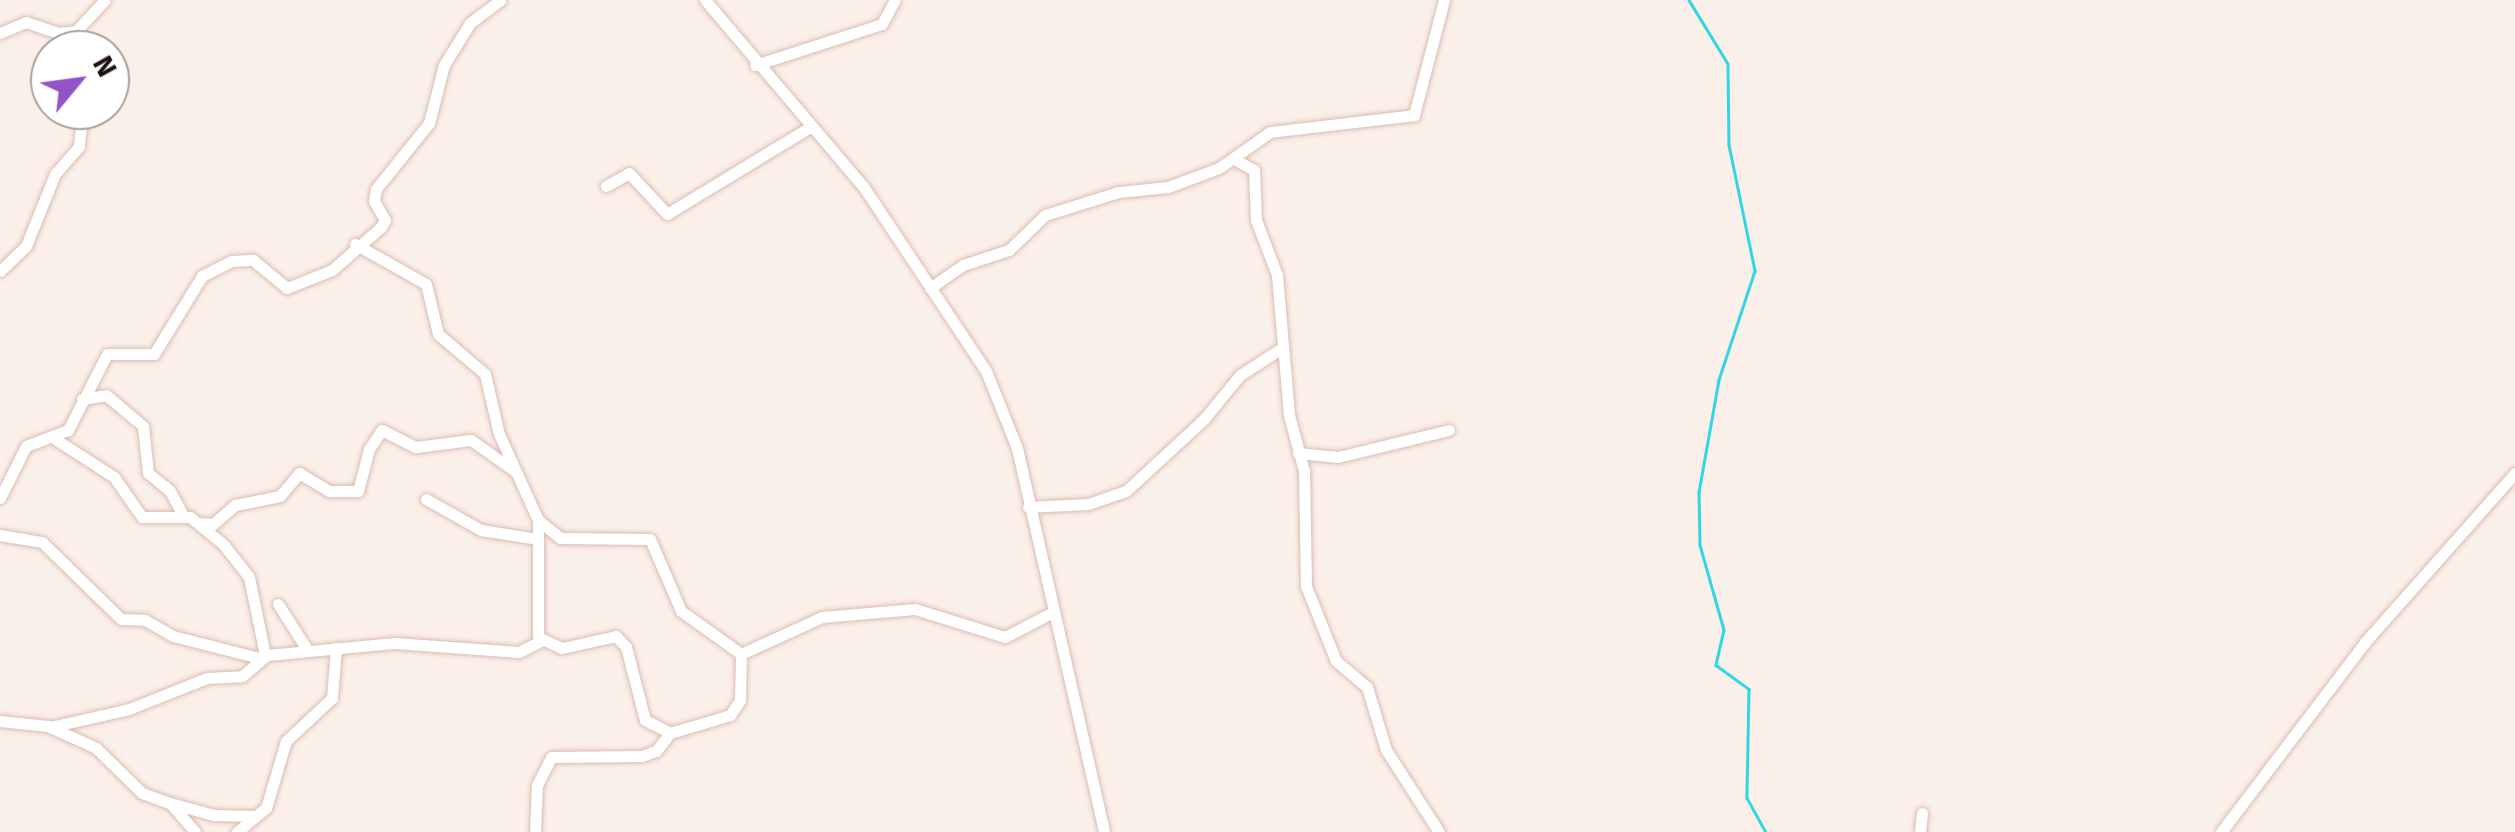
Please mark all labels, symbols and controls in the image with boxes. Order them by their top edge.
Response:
north arrow [30,30,130,130]
text: N [86,50,124,82]

